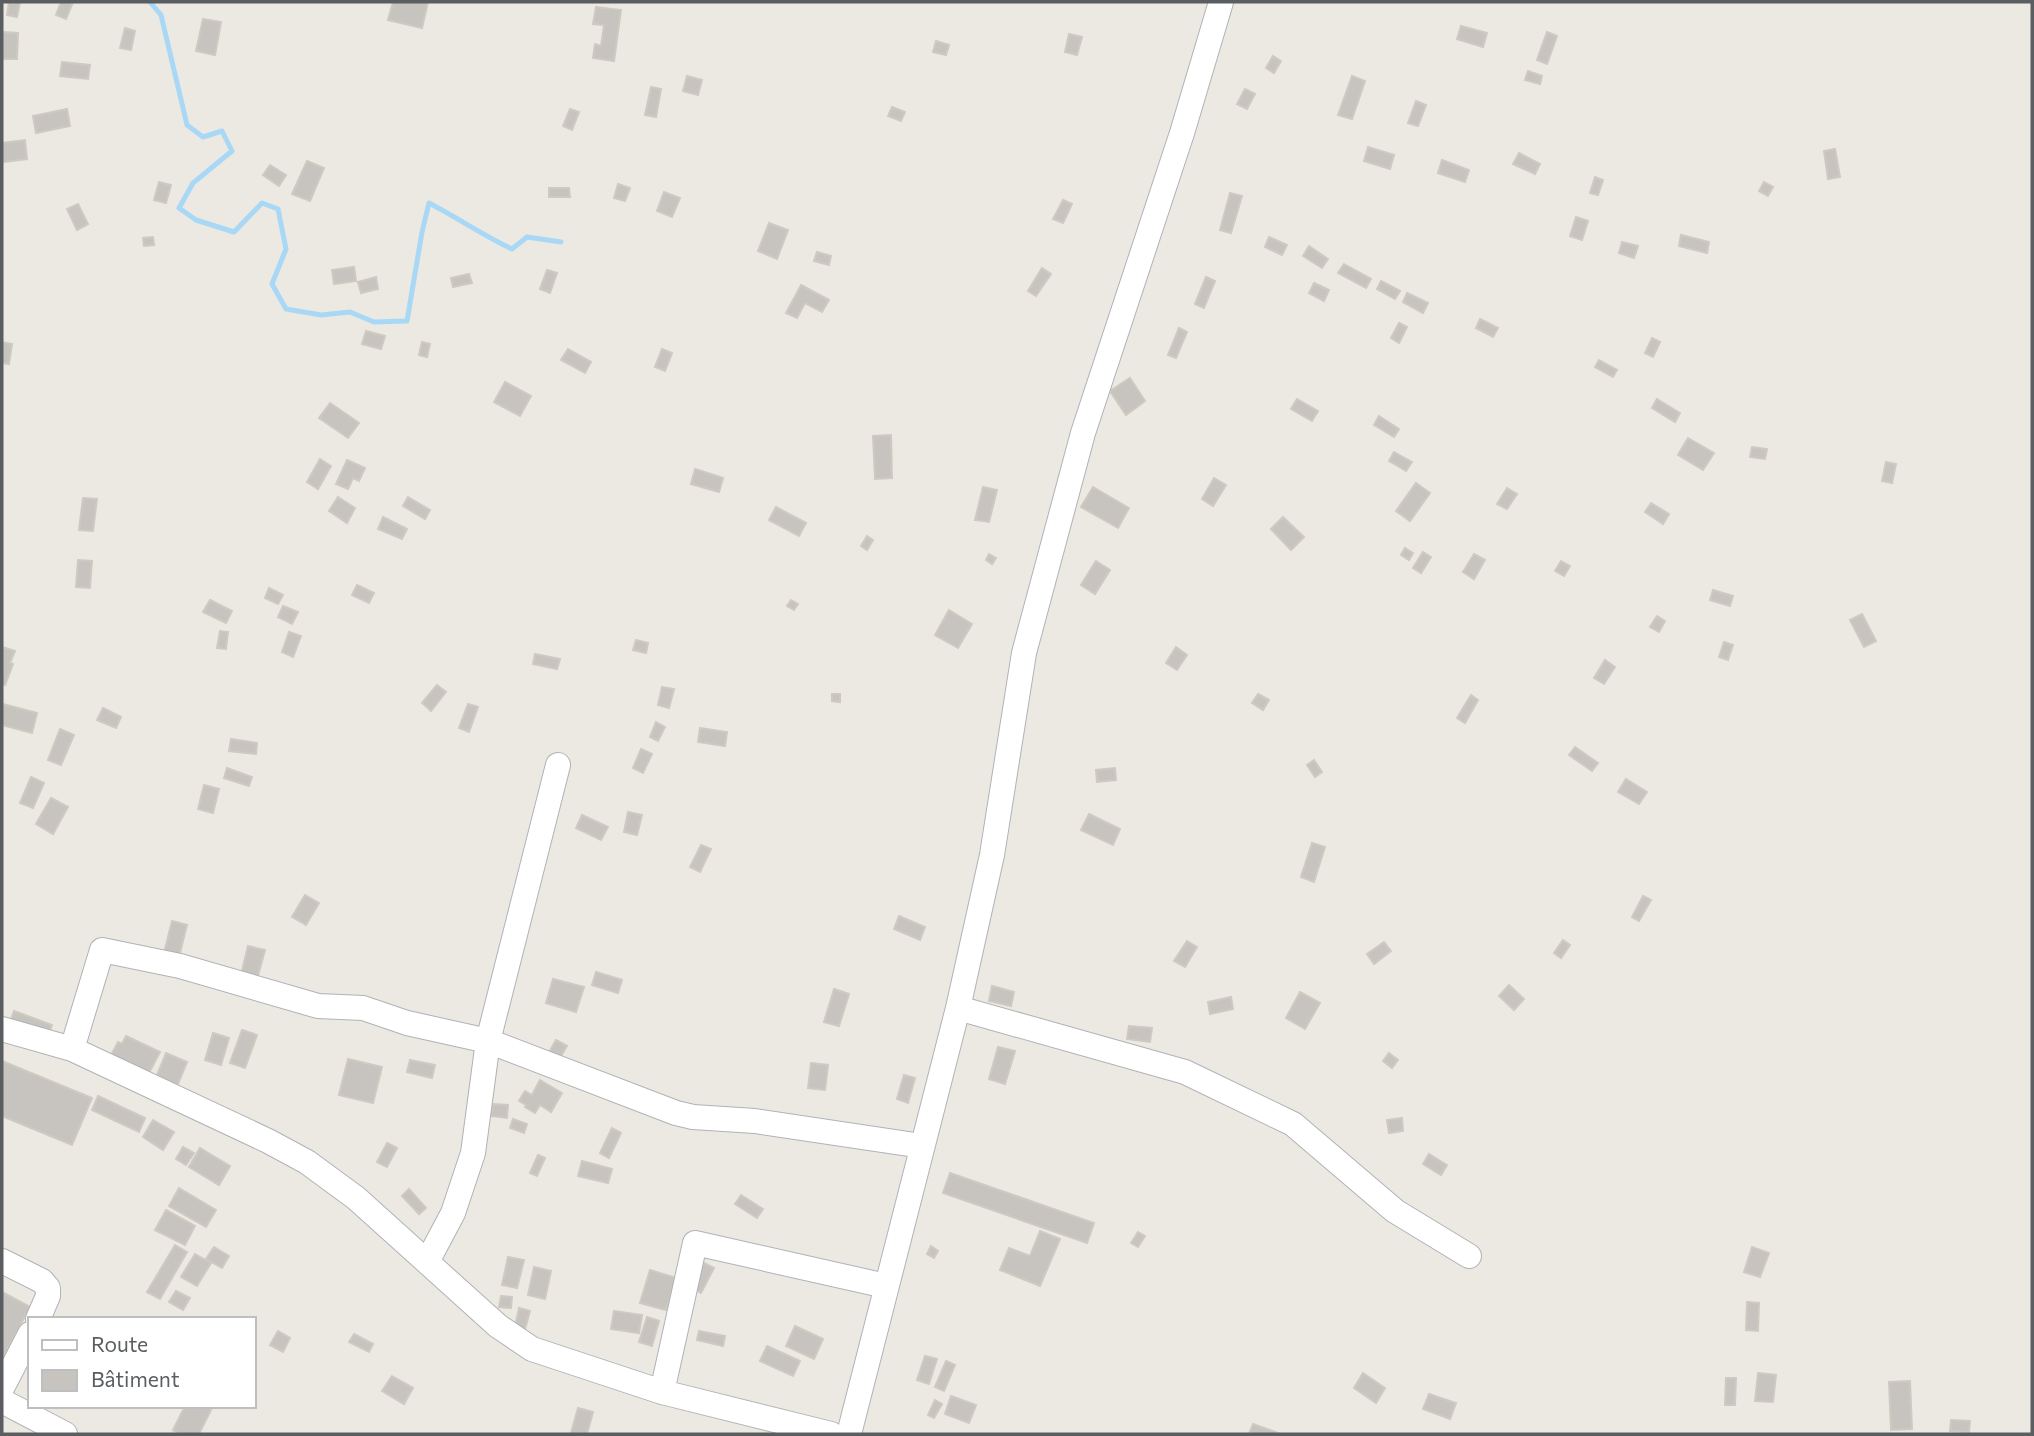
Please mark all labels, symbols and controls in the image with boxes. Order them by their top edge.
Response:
legend [28,1317,256,1408]
text: Route [91,1331,148,1356]
text: Bâtiment [91,1366,180,1391]

